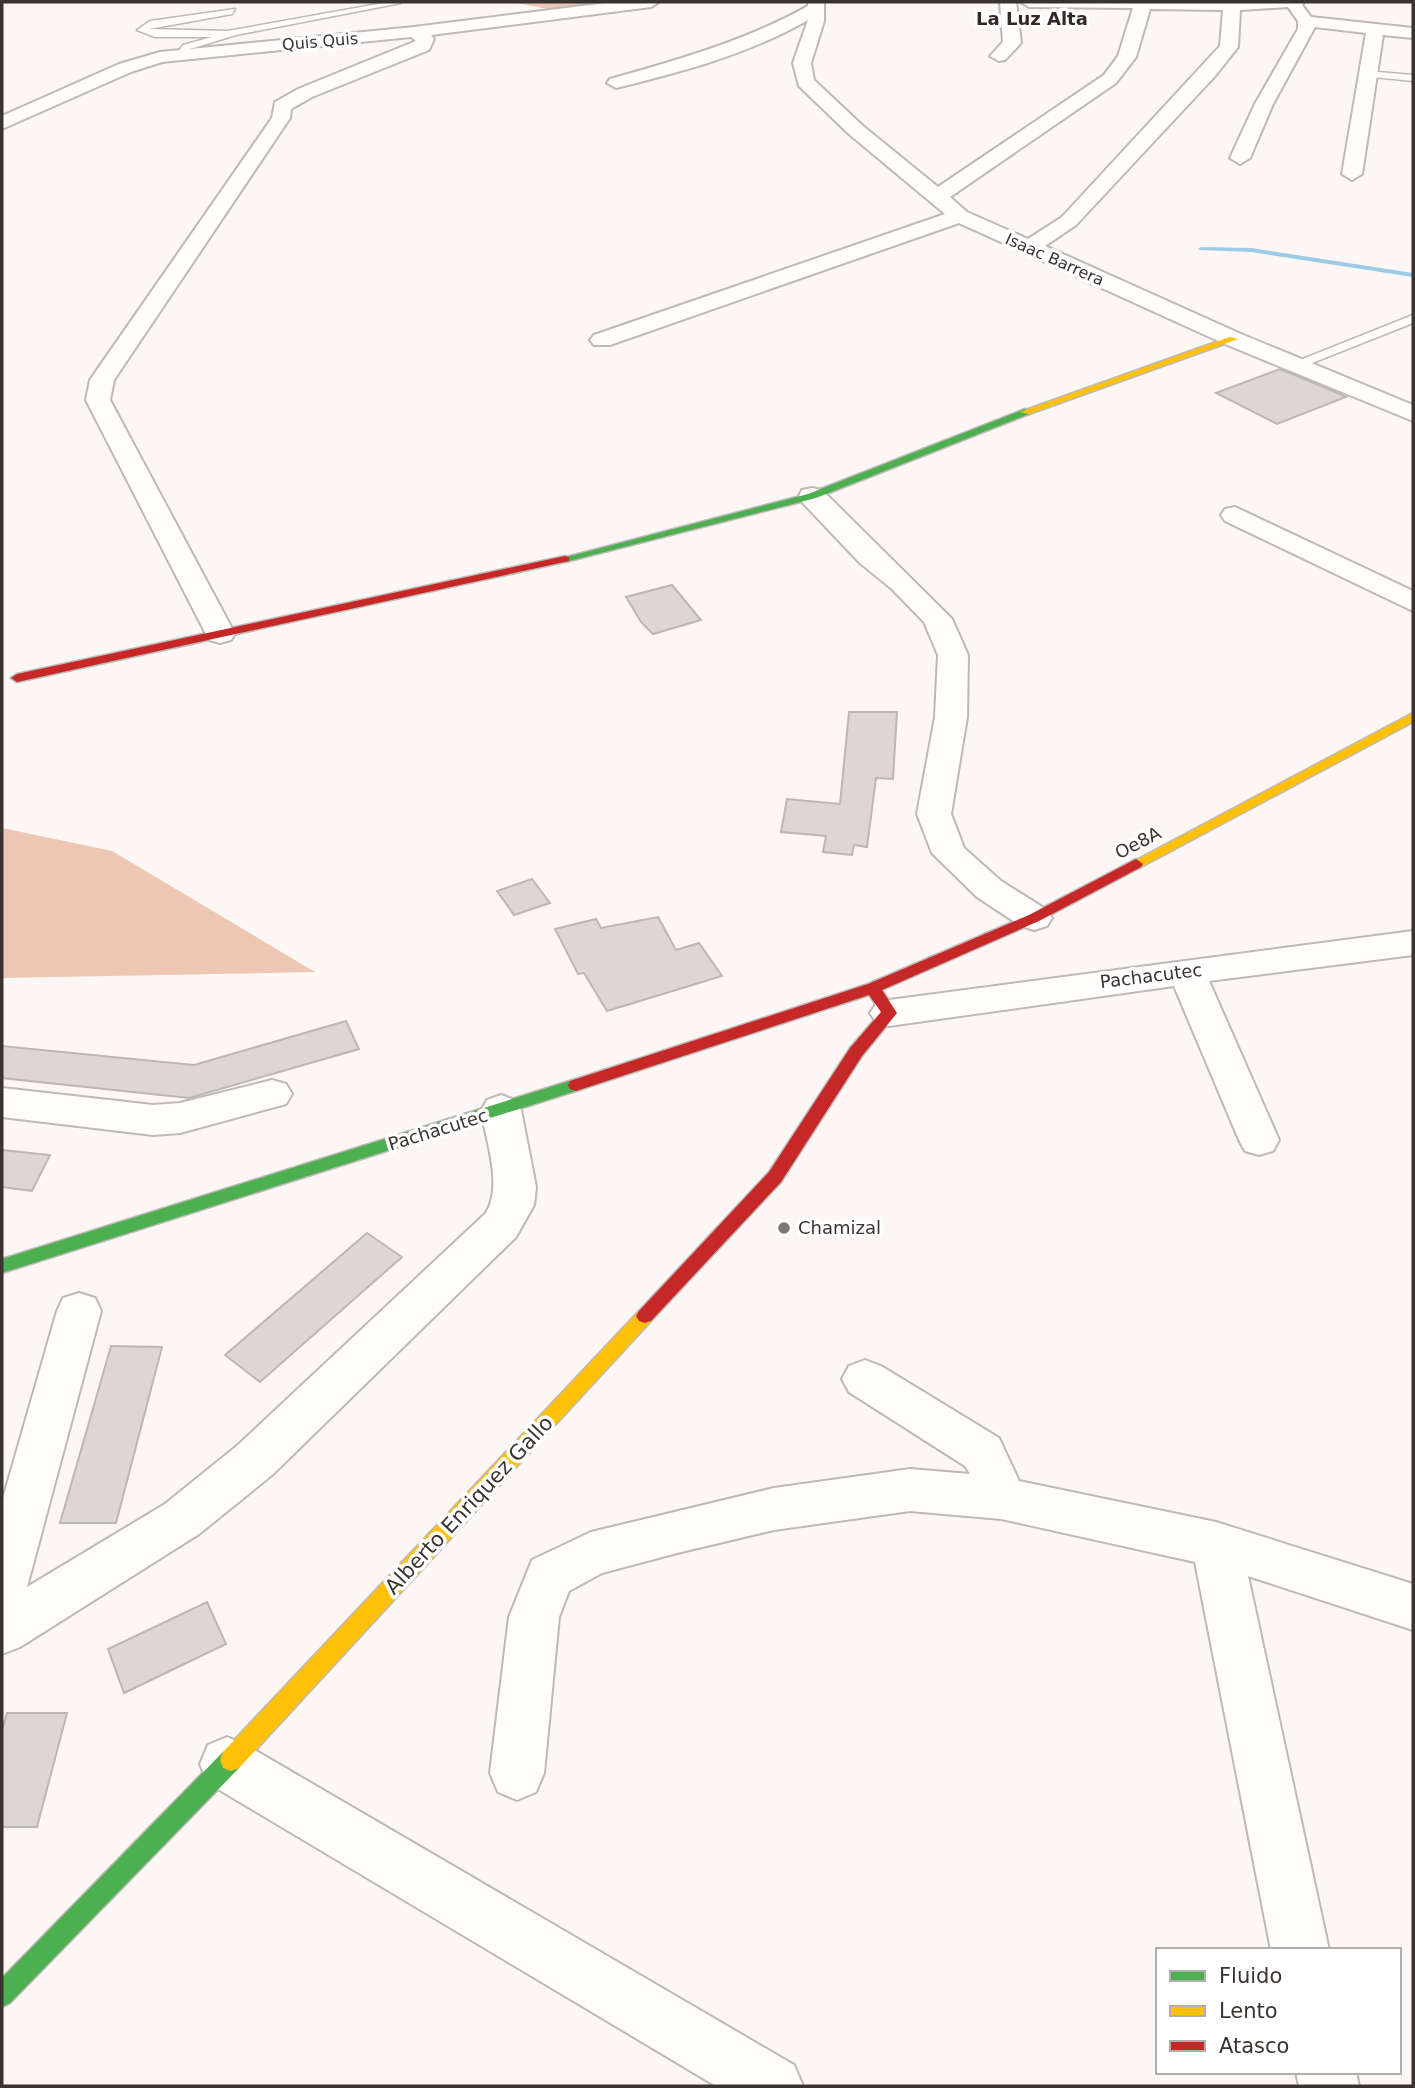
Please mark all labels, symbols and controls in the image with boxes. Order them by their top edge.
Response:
district label: La Luz Alta [976,8,1088,29]
street label: Quis Quis [281,29,359,54]
street label: Isaac Barrera [1002,229,1107,290]
street label: Oe8A [1111,822,1165,863]
street label: Pachacutec [1099,959,1203,992]
street label: Pachacutec [386,1104,490,1155]
place label: Chamizal [798,1217,881,1238]
marker: Chamizal [776,1220,792,1236]
street label: Alberto Enriquez Gallo [380,1411,558,1599]
legend [1156,1948,1401,2074]
text: Fluido [1219,1964,1282,1988]
text: Lento [1219,1999,1278,2023]
text: Atasco [1219,2034,1289,2058]

